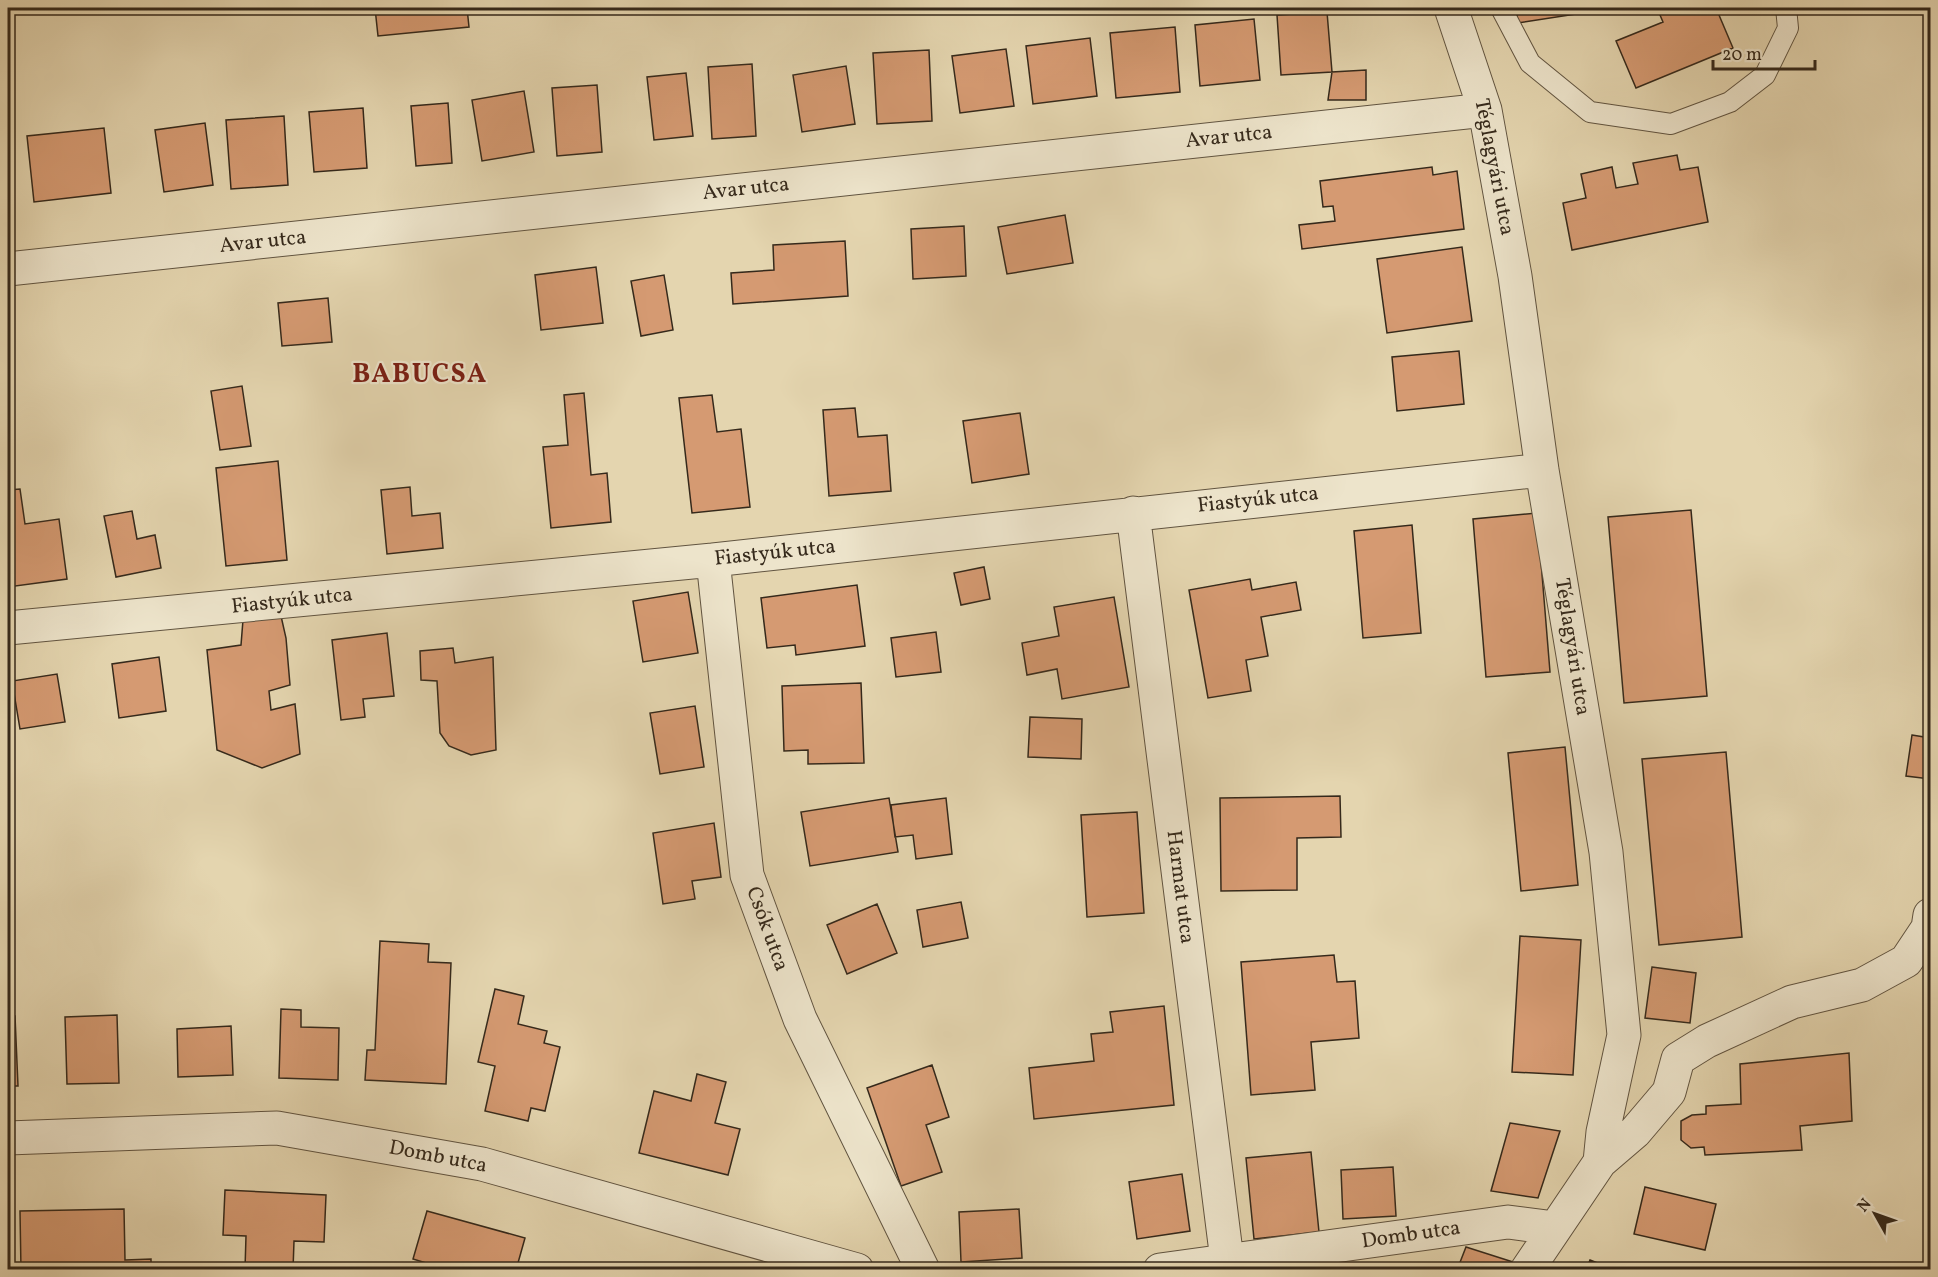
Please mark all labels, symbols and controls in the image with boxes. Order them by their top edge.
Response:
scale bar [1713,33,1815,71]
text: 20 m [1722,43,1762,68]
street label: Téglagyári utca [1467,96,1521,238]
street label: Avar utca [1184,118,1274,156]
street label: Avar utca [701,170,791,208]
street label: Avar utca [218,223,308,261]
district label: BABUCSA [352,356,488,394]
street label: Fiastyúk utca [1196,479,1320,521]
street label: Fiastyúk utca [713,532,837,574]
street label: Téglagyári utca [1547,576,1597,718]
street label: Fiastyúk utca [230,580,354,622]
street label: Harmat utca [1159,829,1201,945]
street label: Csók utca [738,883,796,975]
street label: Domb utca [386,1133,490,1181]
north arrow [1845,1184,1905,1244]
text: N [1853,1194,1877,1217]
street label: Domb utca [1360,1214,1462,1256]

